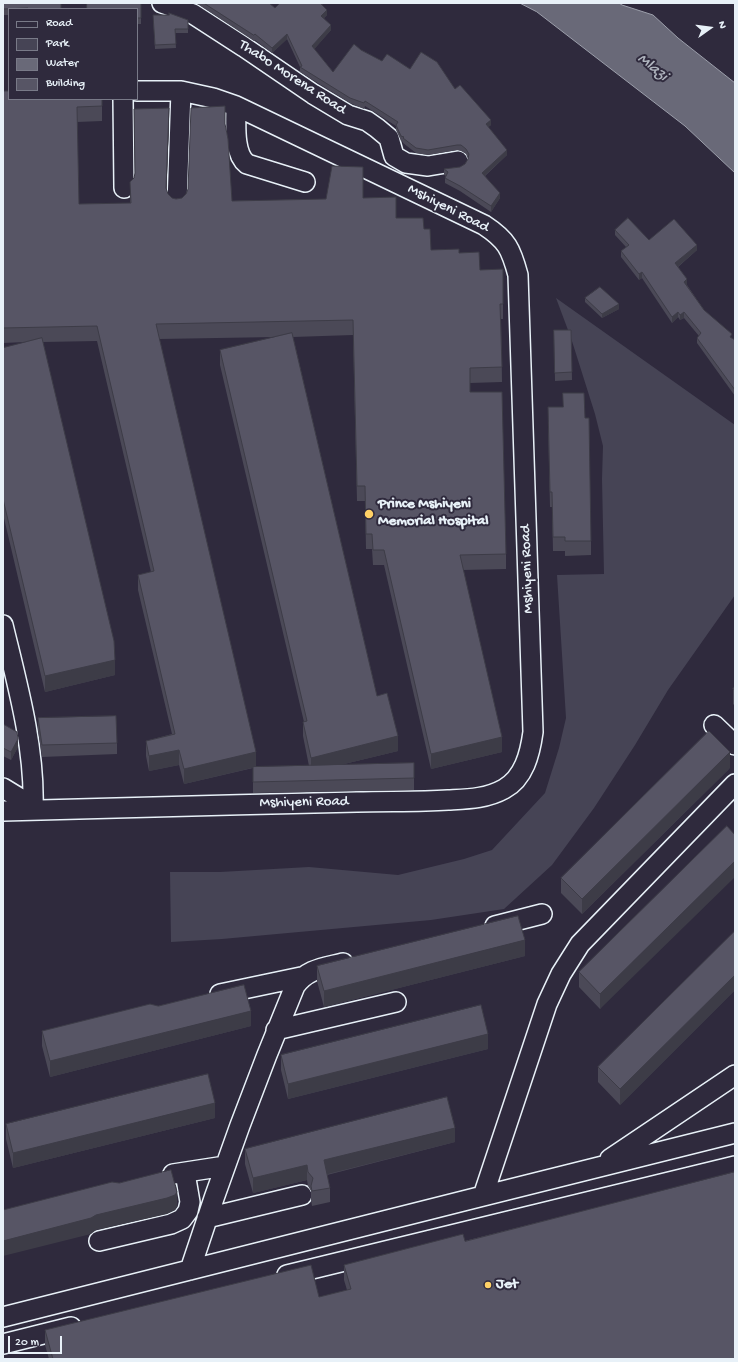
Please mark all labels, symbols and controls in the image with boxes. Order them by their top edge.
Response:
legend [8,8,138,100]
north arrow [690,8,730,48]
text: Road [46,17,72,31]
text: N [715,20,728,30]
text: Park [46,37,69,51]
street label: Thabo Morena Road [235,37,349,119]
water label: Mlazi [633,50,671,86]
text: Water [46,57,78,71]
text: Building [46,77,85,91]
street label: Mshiyeni Road [404,181,492,237]
place label: Prince Mshiyeni Memorial Hospital [378,496,489,531]
marker: Prince Mshiyeni Memorial Hospital [363,508,375,520]
street label: Mshiyeni Road [517,524,539,614]
street label: Mshiyeni Road [259,793,349,813]
place label: Jet [496,1276,518,1294]
marker: Jet [483,1280,493,1290]
scale bar [10,1328,64,1354]
text: 20 m [15,1336,39,1350]

